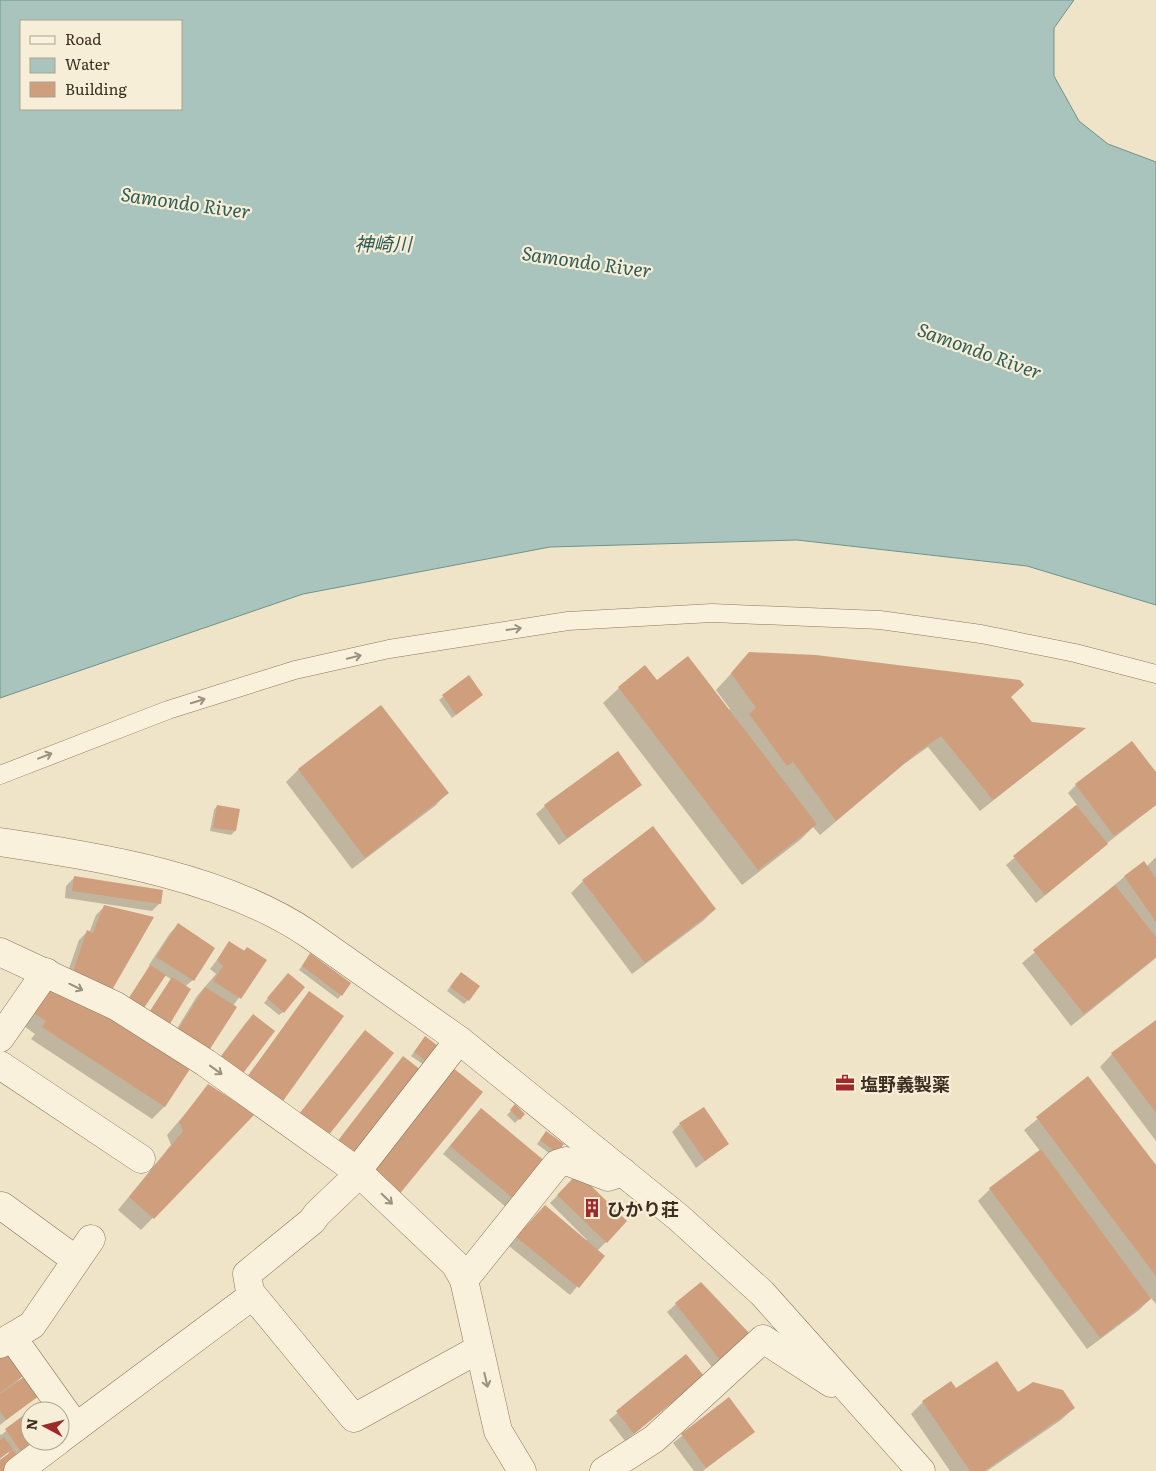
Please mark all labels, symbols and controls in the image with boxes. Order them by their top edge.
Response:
legend [20,20,182,110]
text: Road [65,27,101,50]
text: Water [65,52,110,75]
text: Building [65,77,127,100]
water label: Samondo River [119,179,253,225]
water label: 神崎川 [354,229,413,257]
water label: Samondo River [520,238,654,284]
water label: Samondo River [914,315,1046,386]
one-way arrow [506,624,522,634]
one-way arrow [346,652,362,661]
one-way arrow [189,695,205,705]
one-way arrow [37,751,52,760]
one-way arrow [68,982,83,992]
one-way arrow [208,1065,222,1075]
place label: 塩野義製薬 [860,1070,950,1097]
office icon: 塩野義製薬 [834,1072,856,1094]
one-way arrow [381,1193,393,1205]
place label: ひかり荘 [607,1195,679,1222]
building icon: ひかり荘 [581,1197,603,1219]
one-way arrow [482,1372,492,1388]
north arrow [20,1401,70,1451]
text: N [20,1417,42,1431]

